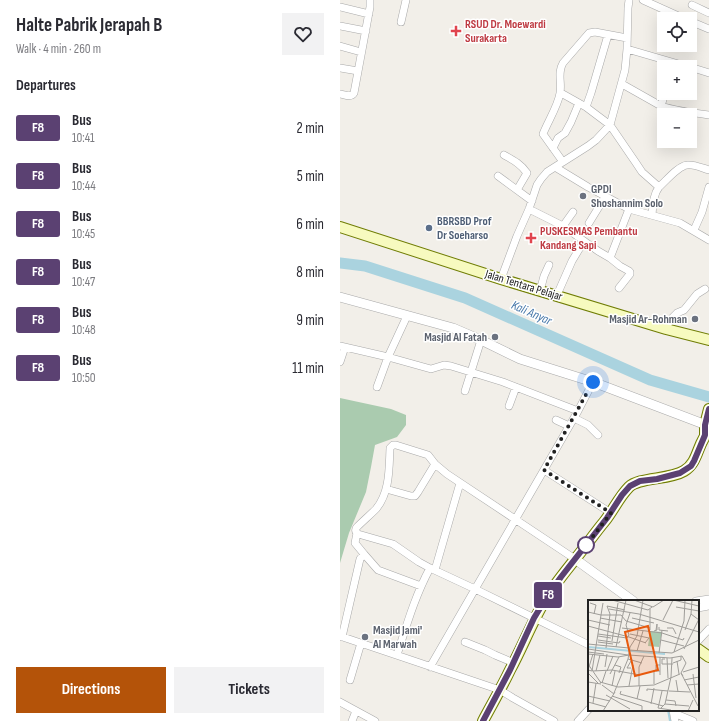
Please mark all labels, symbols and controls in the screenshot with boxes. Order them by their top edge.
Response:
map controls [657,12,697,148]
button: locate [657,12,697,52]
button: heart [282,13,324,55]
text: Halte Pabrik Jerapah B [16,14,162,37]
place label: RSUD Dr. Moewardi Surakarta [465,17,546,46]
marker: RSUD Dr. Moewardi Surakarta [450,25,462,37]
text: Walk · 4 min · 260 m [16,41,101,57]
button: + [657,60,697,100]
text: Departures [16,76,76,95]
button: − [657,108,697,148]
text: Bus [72,111,91,130]
text: F8 [32,119,44,136]
text: 2 min [297,119,324,138]
text: 10:41 [72,130,95,146]
text: Bus [72,159,91,178]
text: F8 [32,167,44,184]
text: 5 min [297,167,324,186]
text: 10:44 [72,178,96,194]
place label: GPDI Shoshannim Solo [591,182,663,211]
marker: GPDI Shoshannim Solo [578,191,588,201]
text: Bus [72,207,91,226]
place label: BBRSBD Prof Dr Soeharso [437,214,492,243]
text: F8 [32,215,44,232]
text: 6 min [296,215,324,234]
marker: BBRSBD Prof Dr Soeharso [424,223,434,233]
place label: PUSKESMAS Pembantu Kandang Sapi [540,224,637,253]
text: 10:45 [72,226,95,242]
marker: PUSKESMAS Pembantu Kandang Sapi [525,232,537,244]
text: Bus [72,255,91,274]
text: F8 [32,263,44,280]
text: 8 min [296,263,324,282]
street label: Jalan Tentara Pelajar [482,266,565,305]
text: 10:47 [72,274,95,290]
water label: Kali Anyar [509,297,556,329]
text: Bus [72,303,91,322]
text: F8 [32,311,44,328]
text: 9 min [296,311,324,330]
place label: Masjid Ar-Rohman [609,312,687,327]
marker: Masjid Ar-Rohman [690,314,700,324]
text: 10:48 [72,322,96,338]
place label: Masjid Al Fatah [424,330,487,345]
marker: Masjid Al Fatah [490,332,500,342]
text: Bus [72,351,91,370]
text: F8 [32,359,44,376]
text: 11 min [292,359,324,378]
text: 10:50 [72,370,96,386]
your location [583,372,603,392]
unlabelled marker [577,536,595,554]
line badge: F8 [530,582,566,608]
text: F8 [542,586,554,603]
inset map [588,600,699,711]
place label: Masjid Jami' Al Marwah [372,623,422,652]
marker: Masjid Jami' Al Marwah [360,632,370,642]
button: Directions [16,667,166,713]
button: Tickets [174,667,324,713]

